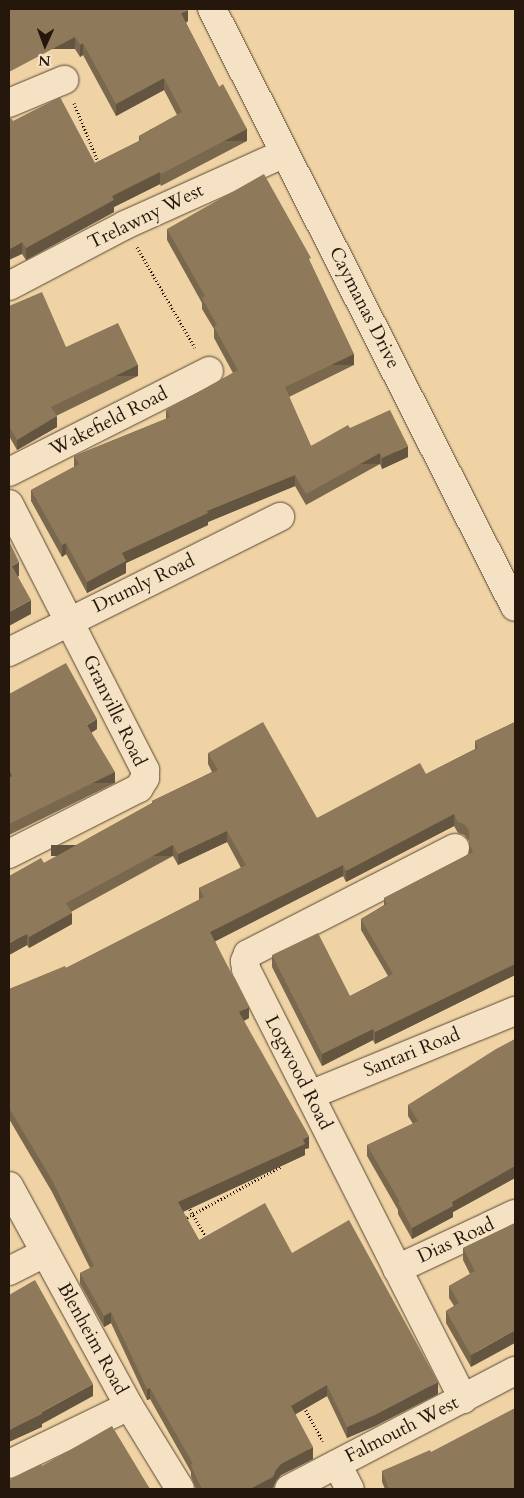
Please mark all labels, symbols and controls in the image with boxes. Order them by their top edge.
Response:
north arrow [20,20,70,70]
text: N [38,51,51,70]
street label: Trelawny West [85,179,207,255]
street label: Caymanas Drive [324,243,404,373]
street label: Wakefield Road [46,383,172,461]
street label: Drumly Road [89,550,199,618]
street label: Granville Road [77,652,151,770]
street label: Logwood Road [259,1012,337,1134]
street label: Santari Road [361,1023,463,1083]
street label: Dias Road [414,1213,498,1269]
street label: Blenheim Road [52,1279,132,1399]
street label: Falmouth West [342,1392,462,1468]

